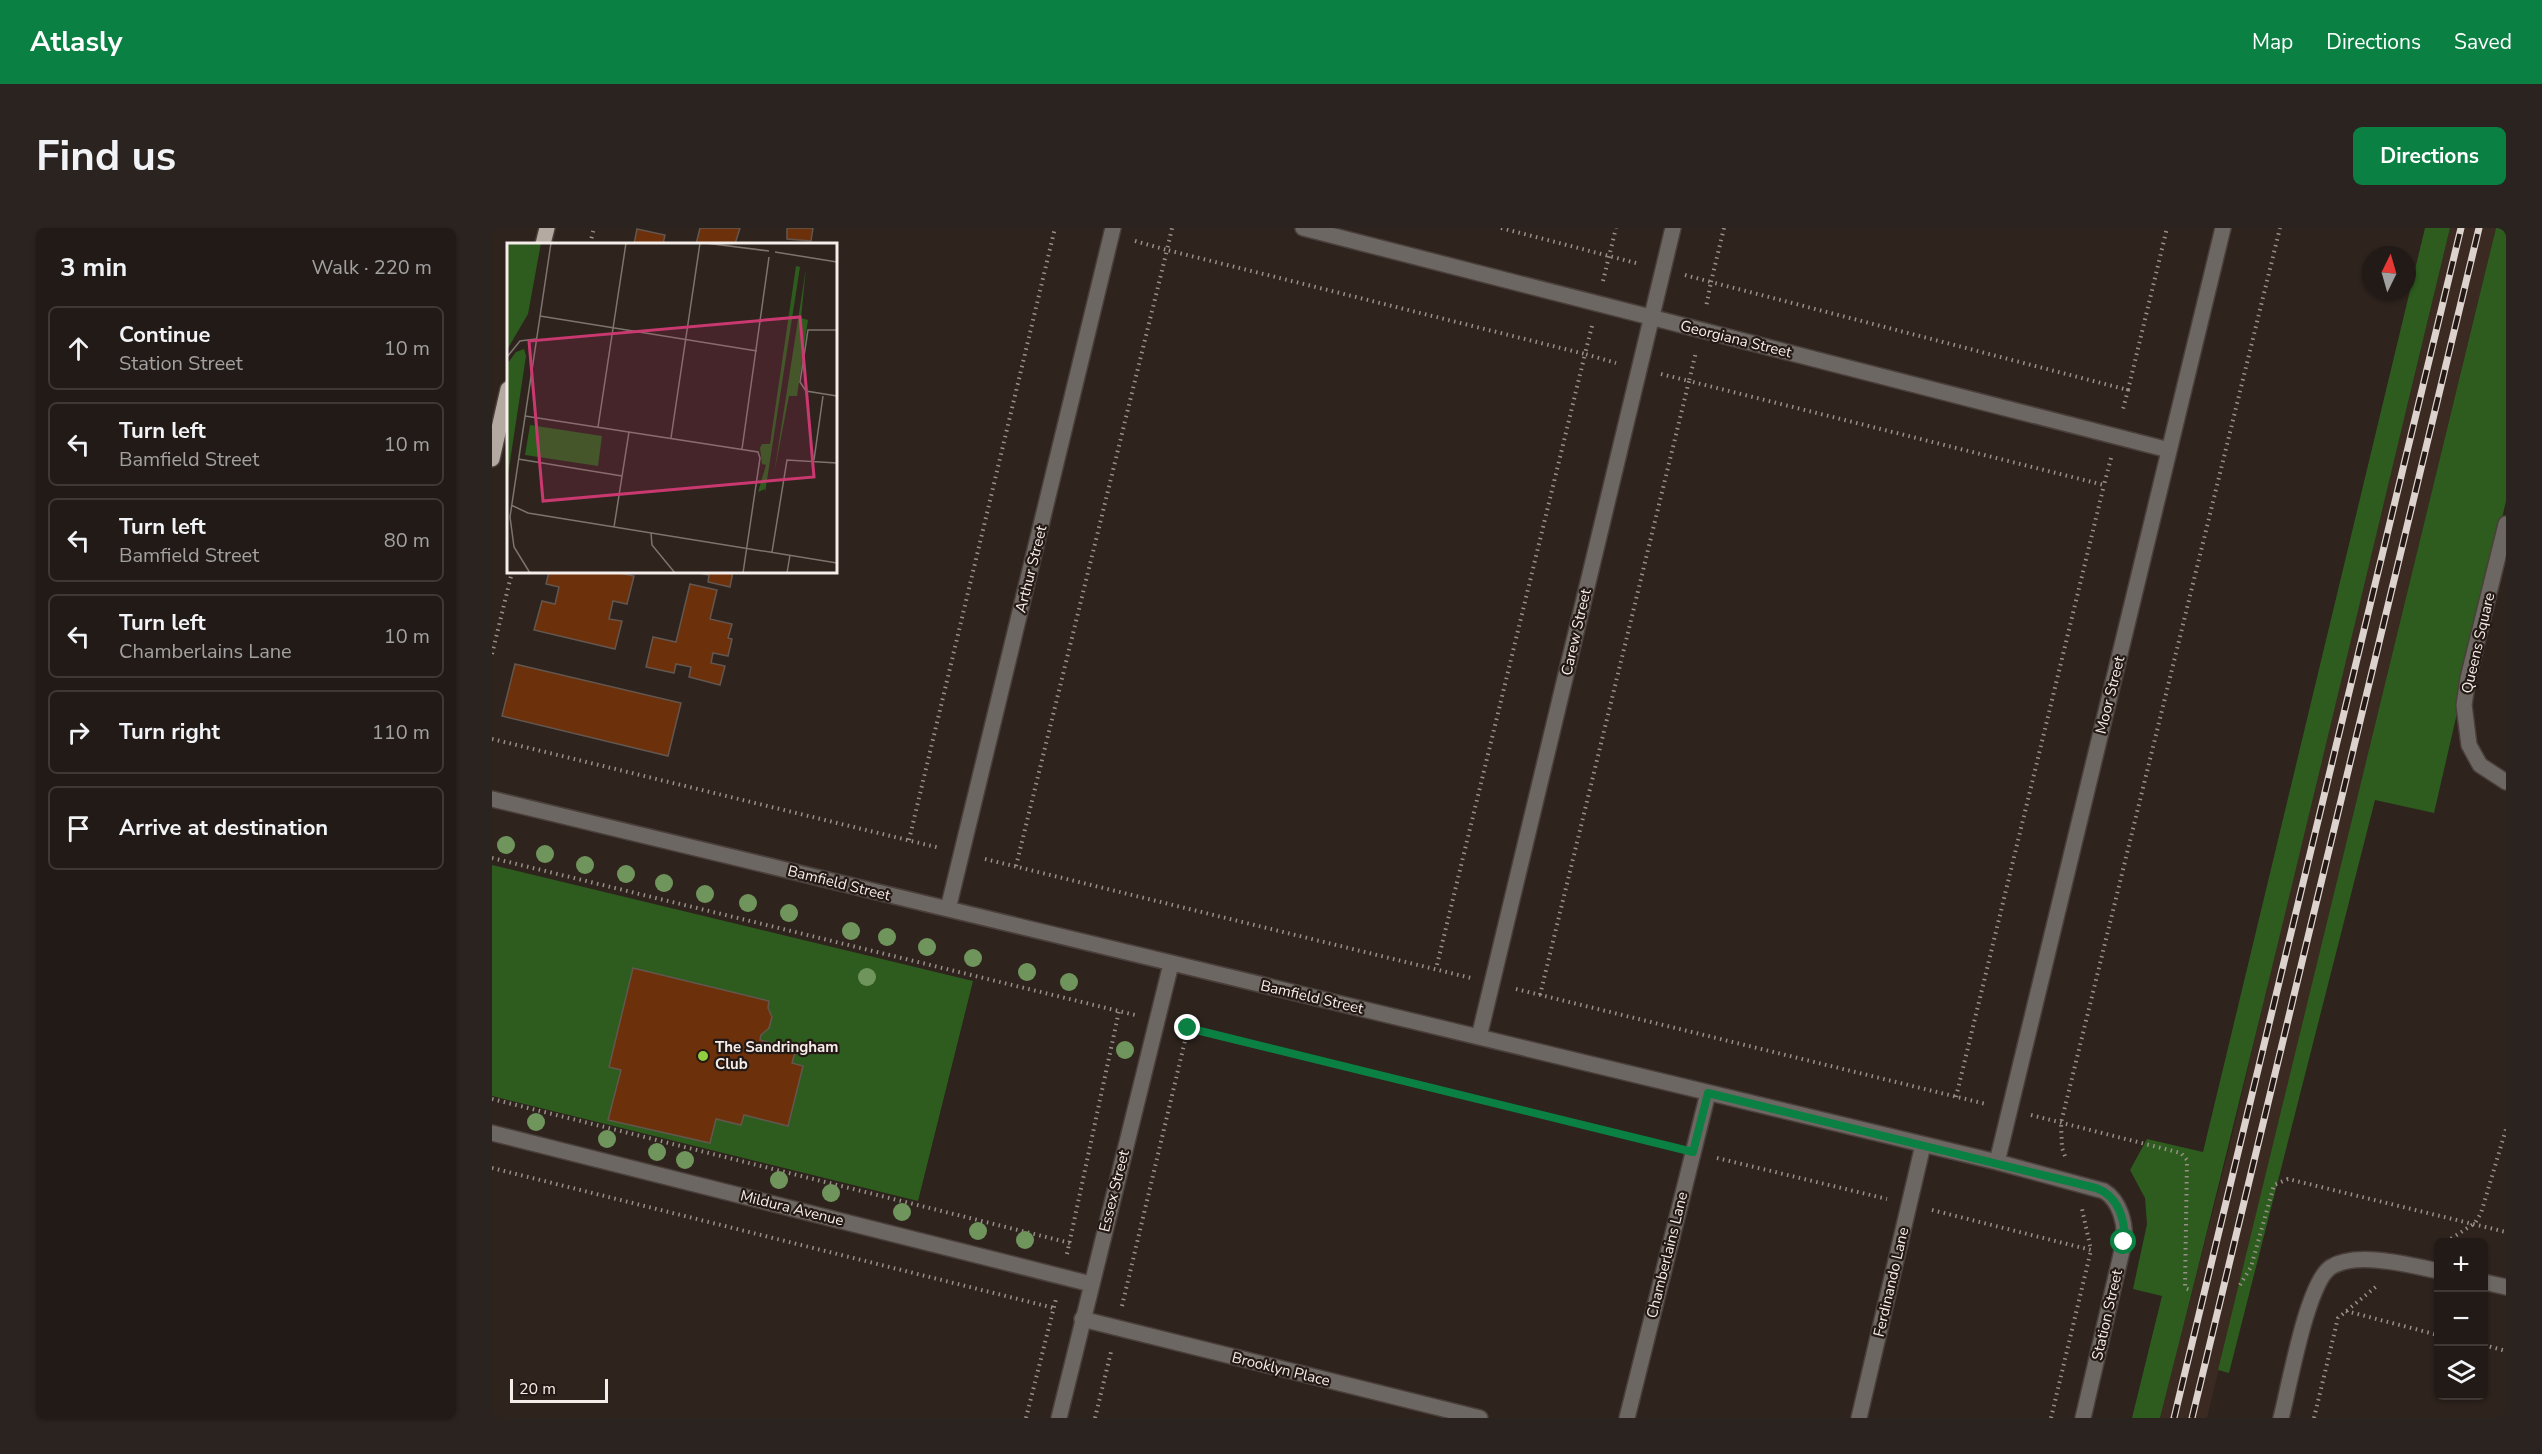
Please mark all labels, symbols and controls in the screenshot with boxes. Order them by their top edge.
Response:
text: Atlasly [30,23,122,61]
text: Map [2252,28,2293,56]
text: Directions [2326,28,2421,56]
text: Saved [2454,28,2512,56]
button: Directions [2353,127,2506,185]
text: Find us [36,128,176,185]
inset map [507,243,837,573]
north arrow [2362,246,2416,300]
text: 3 min [60,250,127,285]
text: Walk · 220 m [312,254,432,281]
street label: Georgiana Street [1678,316,1794,363]
text: Continue [119,320,210,350]
icon: ahead [62,332,95,365]
text: 10 m [384,335,430,362]
text: Station Street [119,350,243,377]
text: Turn left [119,416,206,446]
icon: left [62,428,95,461]
text: 10 m [384,431,430,458]
text: Bamfield Street [119,446,259,473]
text: Turn left [119,512,206,542]
street label: Arthur Street [1011,523,1052,615]
icon: left [62,524,95,557]
text: 80 m [384,527,430,554]
text: Bamfield Street [119,542,259,569]
street label: Carew Street [1556,586,1596,677]
street label: Queens Square [2457,591,2499,695]
text: Turn left [119,608,206,638]
icon: left [62,620,95,653]
text: 10 m [384,623,430,650]
text: Chamberlains Lane [119,638,292,665]
street label: Moor Street [2091,653,2130,736]
icon: right [62,716,95,749]
text: Turn right [119,717,220,747]
text: 110 m [372,719,430,746]
icon: arrive [62,812,95,845]
text: Arrive at destination [119,813,328,843]
street label: Bamfield Street [786,861,893,906]
street label: Bamfield Street [1259,975,1366,1019]
route end [1174,1014,1200,1040]
place label: The Sandringham Club [715,1037,838,1074]
marker: The Sandringham Club [696,1049,710,1063]
street label: Essex Street [1094,1147,1134,1234]
street label: Mildura Avenue [738,1185,846,1231]
street label: Chamberlains Lane [1642,1190,1692,1320]
street label: Ferdinando Lane [1869,1225,1913,1339]
route start [2110,1228,2136,1254]
map controls [2434,1238,2488,1400]
button: + [2434,1238,2488,1292]
street label: Station Street [2087,1267,2127,1362]
button: − [2434,1292,2488,1346]
button: layers [2434,1346,2488,1400]
street label: Brooklyn Place [1230,1347,1332,1391]
scale bar [510,1376,608,1404]
text: 20 m [519,1378,556,1400]

